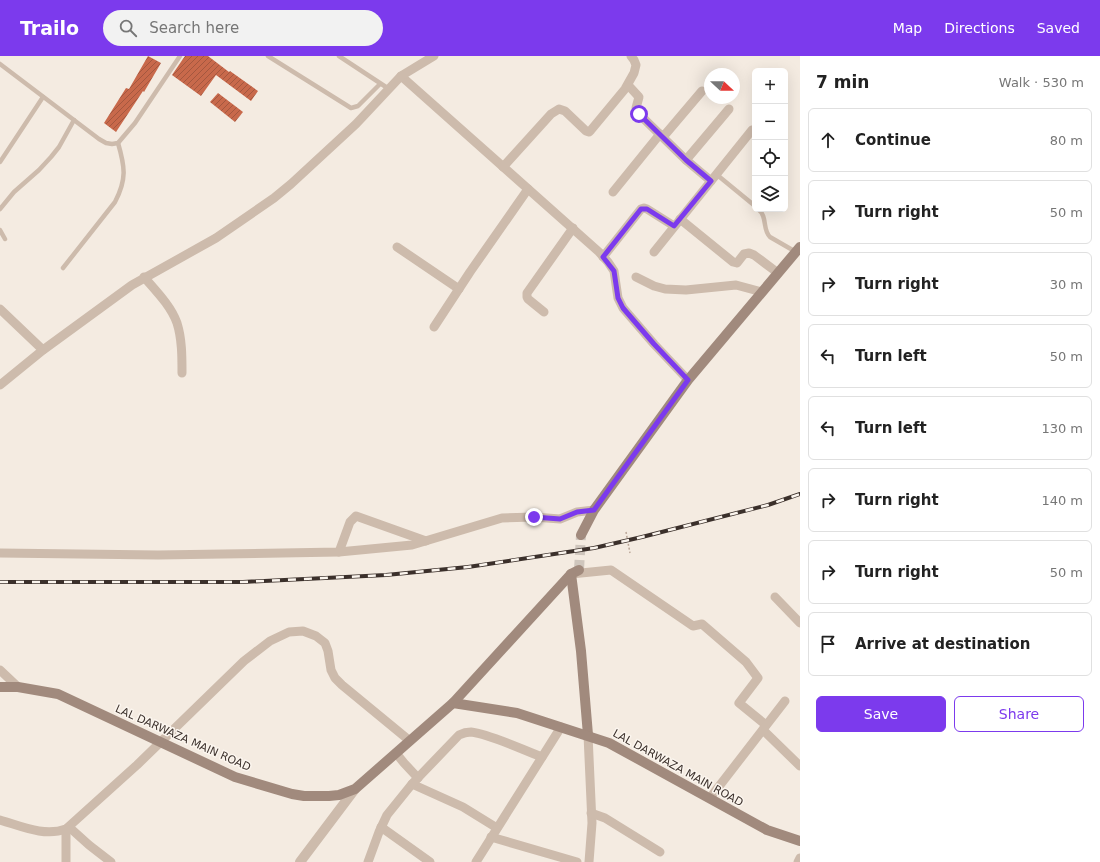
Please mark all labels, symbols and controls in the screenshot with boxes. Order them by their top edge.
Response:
search box [103,10,383,46]
text: Trailo [20,17,79,39]
icon: search [117,17,139,39]
text: Search here [149,19,239,37]
text: Map [893,20,922,36]
text: Directions [944,20,1015,36]
text: Saved [1037,20,1080,36]
north arrow [704,68,740,104]
map controls [752,68,788,212]
button: + [752,68,788,104]
text: 7 min [816,72,869,92]
text: Walk · 530 m [999,75,1084,90]
button: − [752,104,788,140]
route start [630,105,648,123]
icon: ahead [817,129,839,151]
text: Continue [855,131,931,149]
text: 80 m [1050,133,1083,148]
button: locate [752,140,788,176]
button: layers [752,176,788,212]
icon: right [817,201,839,223]
text: Turn right [855,203,939,221]
text: 50 m [1050,205,1083,220]
icon: right [817,273,839,295]
text: Turn right [855,275,939,293]
text: 30 m [1050,277,1083,292]
icon: left [817,345,839,367]
text: Turn left [855,347,927,365]
text: 50 m [1050,349,1083,364]
icon: left [817,417,839,439]
text: Turn left [855,419,927,437]
text: 130 m [1041,421,1083,436]
icon: right [817,489,839,511]
text: Turn right [855,491,939,509]
text: 140 m [1041,493,1083,508]
route end [525,508,543,526]
icon: right [817,561,839,583]
text: Turn right [855,563,939,581]
text: 50 m [1050,565,1083,580]
icon: arrive [817,633,839,655]
text: Arrive at destination [855,635,1030,653]
button: Save [816,696,946,732]
button: Share [954,696,1084,732]
street label: LAL DARWAZA MAIN ROAD [113,702,253,774]
street label: LAL DARWAZA MAIN ROAD [611,727,745,809]

